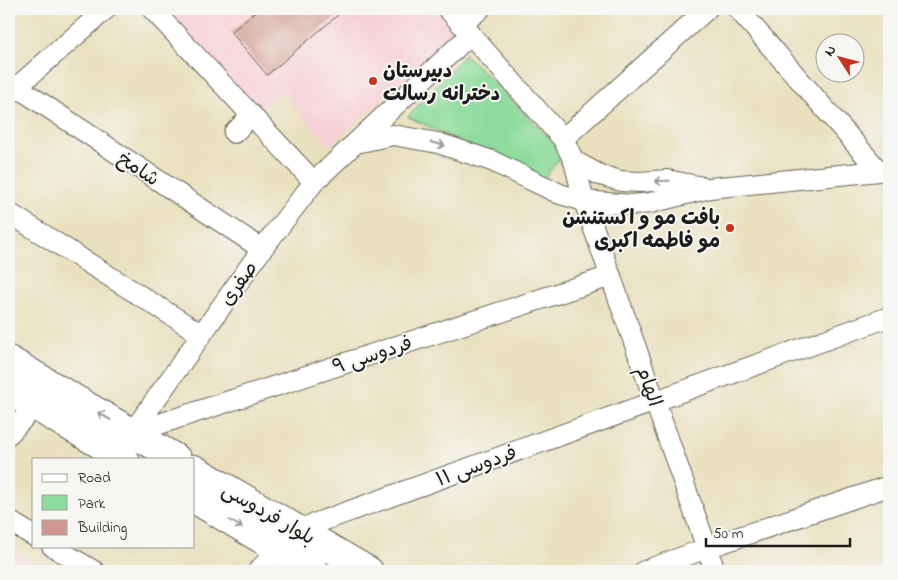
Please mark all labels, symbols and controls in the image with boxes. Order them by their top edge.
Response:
north arrow [816,32,866,82]
text: N [819,41,842,61]
place label: دبیرستان دخترانه رسالت [383,58,500,110]
marker: دبیرستان دخترانه رسالت [367,75,379,87]
one-way arrow [430,139,446,149]
street label: شامخ [111,145,164,195]
one-way arrow [655,176,671,186]
place label: بافت مو و اکستنشن مو فاطمه اکبری [562,205,720,257]
marker: بافت مو و اکستنشن مو فاطمه اکبری [724,222,736,234]
street label: صفری [214,256,266,313]
street label: فردوسی ۹ [329,330,416,383]
street label: الهام [627,363,668,411]
one-way arrow [98,411,112,421]
street label: فردوسی ۱۱ [432,439,521,495]
legend [32,458,195,548]
text: Road [78,467,111,489]
street label: بلوار فردوسی [216,477,320,554]
text: Park [78,493,106,515]
scale bar [706,515,849,547]
text: Building [77,517,127,540]
one-way arrow [228,519,243,529]
text: 50 m [713,523,744,545]

